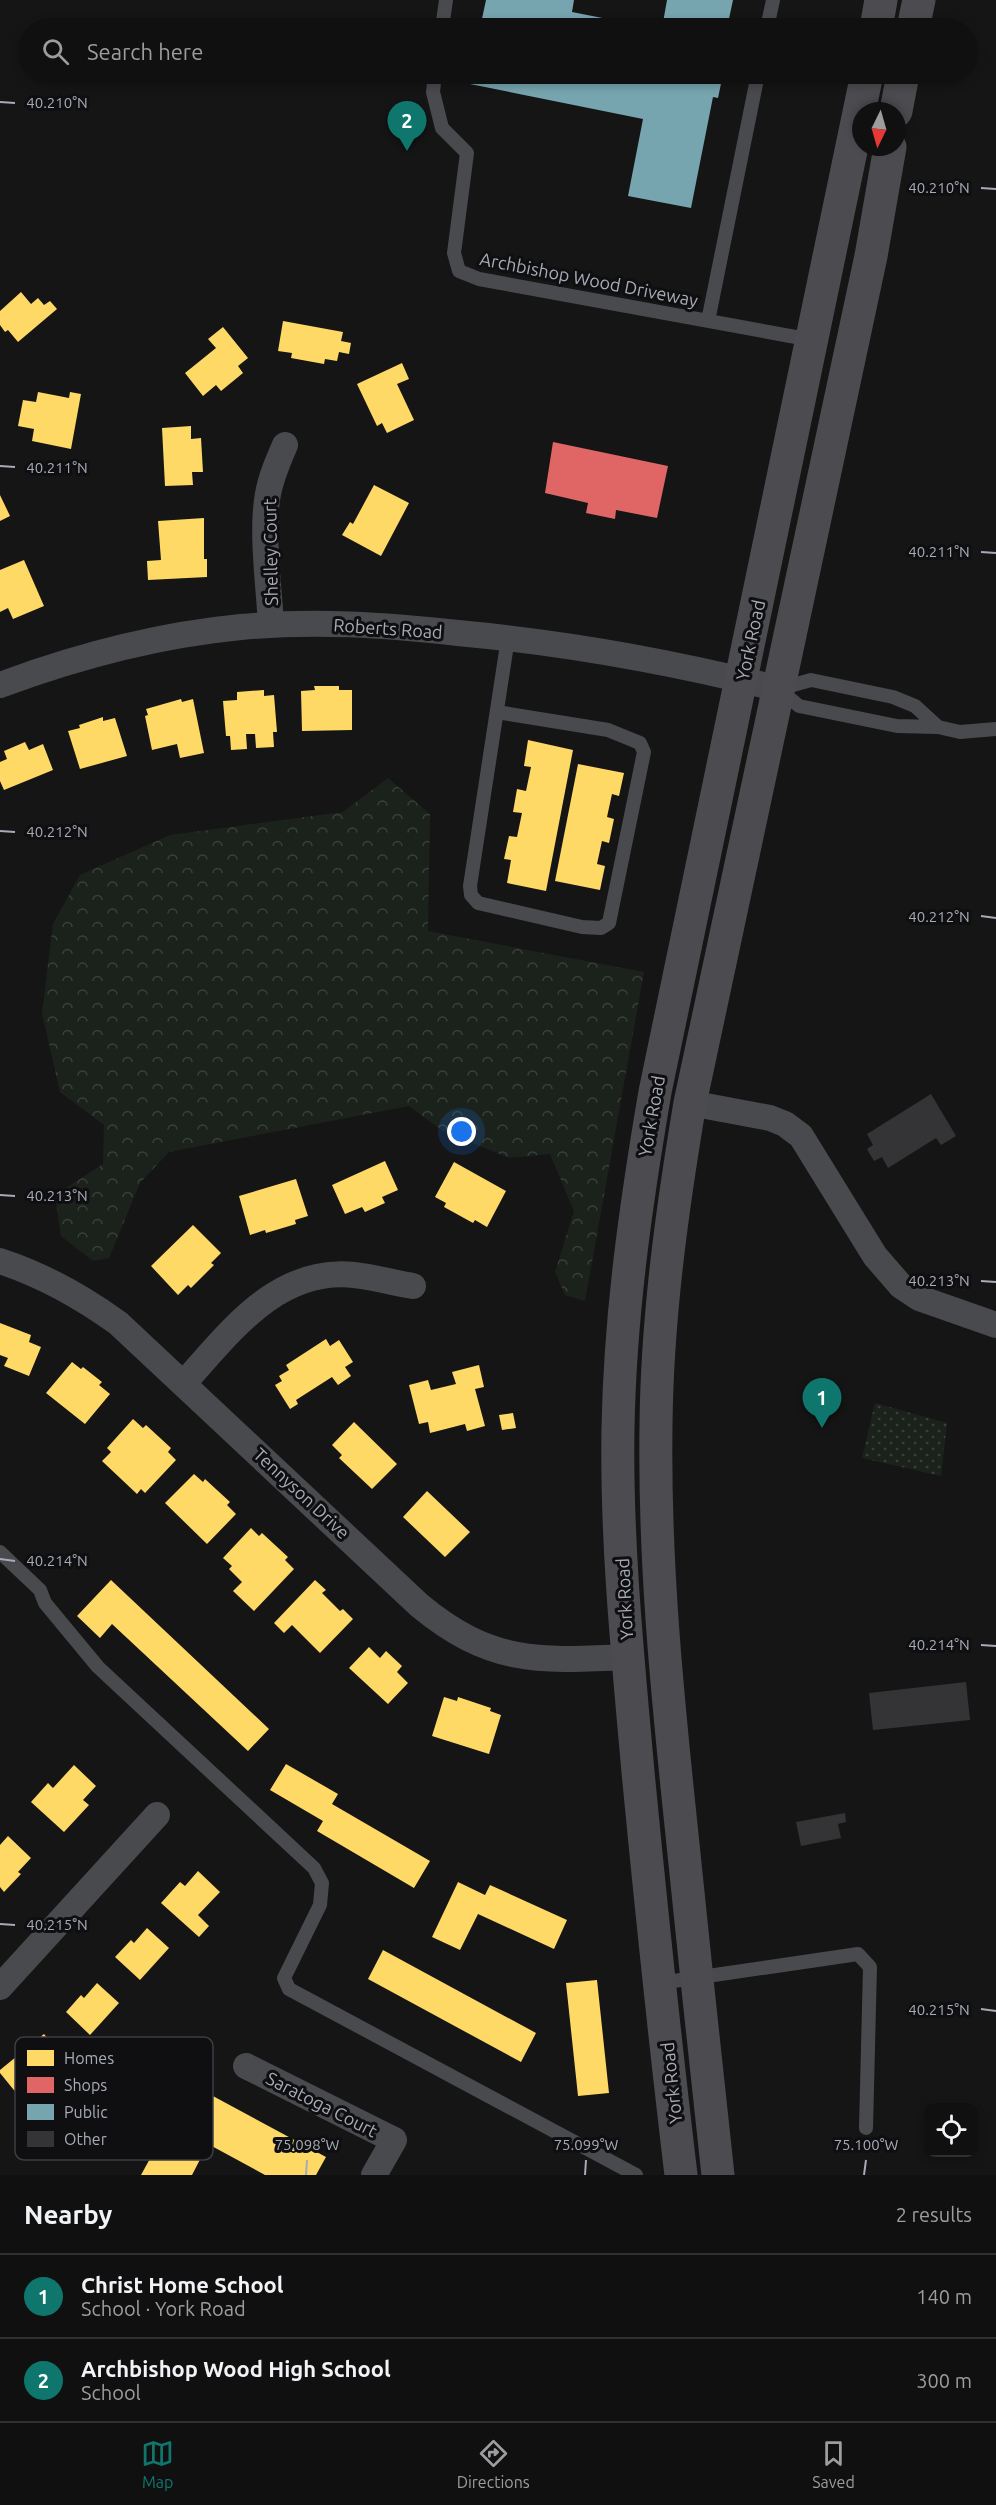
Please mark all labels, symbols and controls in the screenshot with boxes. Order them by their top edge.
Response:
search box [18,18,978,84]
icon: search [39,35,72,68]
text: Search here [87,39,203,64]
text: 40.210°N [26,94,88,111]
pin: 2 [388,102,426,151]
north arrow [852,102,906,156]
text: 40.210°N [908,179,970,196]
street label: Archbishop Wood Driveway [478,248,700,310]
text: 40.211°N [26,459,88,476]
street label: Shelley Court [259,498,281,606]
text: 40.211°N [908,543,970,560]
street label: York Road [732,598,768,682]
street label: Roberts Road [333,614,443,642]
text: 40.212°N [26,823,88,840]
text: 40.212°N [908,908,970,925]
street label: York Road [634,1074,668,1158]
your location [447,1117,476,1146]
text: 40.213°N [26,1187,88,1204]
text: 40.213°N [908,1272,970,1289]
pin: 1 [802,1378,842,1428]
street label: Tennyson Drive [250,1444,354,1542]
text: 40.214°N [26,1552,88,1569]
street label: York Road [612,1558,636,1640]
text: 40.214°N [908,1636,970,1653]
text: 40.215°N [26,1916,88,1933]
text: 40.215°N [908,2001,970,2018]
legend [15,2037,213,2160]
street label: York Road [657,2041,685,2125]
text: Homes [64,2049,114,2067]
street label: Saratoga Court [263,2067,381,2141]
text: Shops [64,2076,107,2094]
text: Public [64,2103,108,2121]
map controls [924,2103,978,2157]
button: locate [924,2103,978,2157]
text: Other [64,2130,107,2148]
text: 75.098°W [275,2136,339,2153]
text: 75.099°W [554,2136,618,2153]
text: 75.100°W [834,2136,898,2153]
text: Nearby [24,2200,112,2229]
text: 2 results [896,2203,972,2226]
text: Christ Home School [81,2272,284,2297]
text: 1 [38,2285,49,2308]
text: 140 m [916,2285,972,2308]
text: School · York Road [81,2297,246,2320]
text: Archbishop Wood High School [81,2356,391,2381]
text: 2 [38,2369,49,2392]
text: 300 m [916,2369,972,2392]
text: School [81,2381,141,2404]
tab: Map [141,2437,174,2491]
tab: Directions [457,2437,530,2491]
tab: Saved [812,2437,855,2491]

